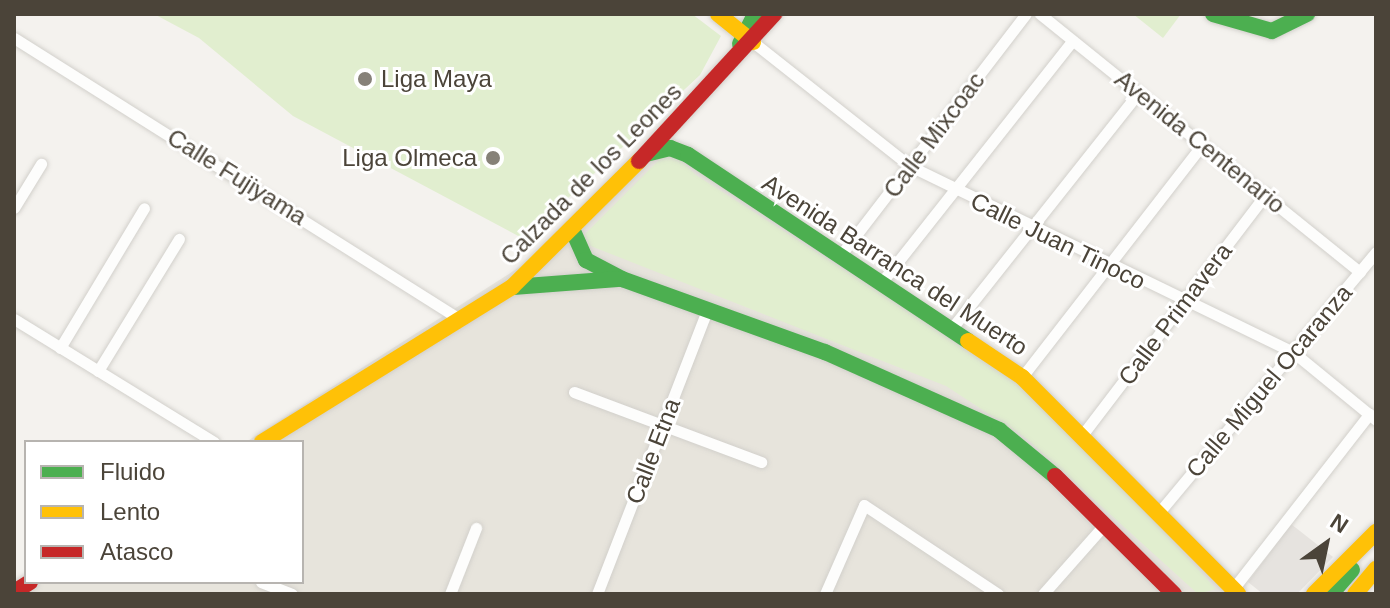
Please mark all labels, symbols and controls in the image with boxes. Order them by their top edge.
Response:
place label: Liga Maya [381,65,492,93]
street label: Avenida Centenario [1109,65,1291,219]
street label: Calle Mixcoac [878,67,990,203]
marker: Liga Maya [356,70,374,88]
street label: Calzada de los Leones [494,77,688,271]
street label: Calle Fujiyama [162,123,312,231]
place label: Liga Olmeca [342,144,477,172]
marker: Liga Olmeca [484,149,502,167]
street label: Avenida Barranca del Muerto [757,168,1033,362]
street label: Calle Juan Tinoco [966,186,1150,296]
street label: Calle Primavera [1112,237,1238,391]
street label: Calle Miguel Ocaranza [1180,279,1358,483]
street label: Calle Etna [620,394,686,508]
legend [24,440,304,584]
text: Fluido [100,458,165,485]
text: Lento [100,498,160,525]
north arrow [1286,504,1366,584]
text: N [1326,509,1353,538]
text: Atasco [100,538,173,565]

